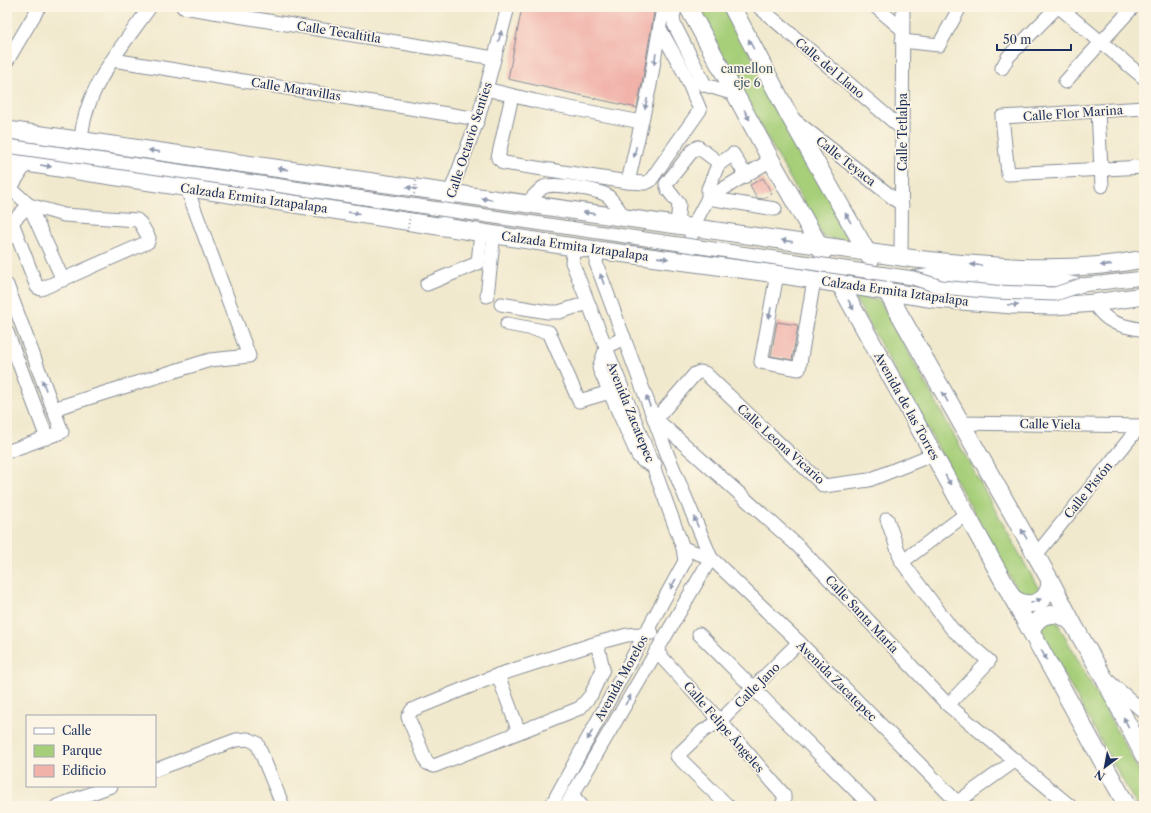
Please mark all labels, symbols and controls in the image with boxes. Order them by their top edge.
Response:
street label: Calle Tecaltitla [296,18,383,46]
scale bar [997,26,1071,52]
one-way arrow [497,30,503,42]
text: 50 m [1003,32,1032,47]
street label: Calle del Llano [792,35,868,101]
one-way arrow [748,38,754,49]
one-way arrow [651,53,657,65]
park label: camellon eje 6 [721,61,774,90]
street label: Calle Maravillas [250,74,342,104]
street label: Calle Octavio Senties [443,80,495,200]
street label: Calle Tetlalpa [895,92,910,171]
one-way arrow [642,98,648,110]
street label: Calle Flor Marina [1022,102,1124,124]
one-way arrow [743,109,750,121]
street label: Calle Teyaca [813,133,879,189]
one-way arrow [631,146,637,158]
one-way arrow [148,148,160,154]
one-way arrow [39,163,52,169]
one-way arrow [277,166,289,172]
street label: Calzada Ermita Iztapalapa [179,180,329,216]
one-way arrow [406,184,418,190]
one-way arrow [481,196,493,202]
one-way arrow [348,210,360,216]
one-way arrow [583,210,596,216]
one-way arrow [845,212,852,224]
street label: Calzada Ermita Iztapalapa [500,228,650,264]
one-way arrow [781,238,794,244]
one-way arrow [657,255,669,261]
one-way arrow [970,262,982,269]
one-way arrow [1099,262,1112,269]
one-way arrow [599,273,605,285]
street label: Calzada Ermita Iztapalapa [820,273,970,309]
one-way arrow [848,299,855,311]
one-way arrow [1007,301,1020,308]
one-way arrow [767,307,773,319]
street label: Avenida de las Torres [871,348,943,463]
street label: Avenida Zacatepec [604,358,658,465]
one-way arrow [41,378,47,390]
one-way arrow [942,391,949,402]
one-way arrow [645,394,651,406]
street label: Calle Leona Vicario [734,401,828,487]
street label: Calle Viela [1019,416,1081,432]
street label: Calle Pistón [1061,458,1116,521]
one-way arrow [944,474,951,486]
one-way arrow [693,516,699,527]
one-way arrow [1020,528,1027,540]
street label: Calle Santa María [822,572,902,656]
one-way arrow [669,578,676,590]
one-way arrow [1031,598,1043,604]
street label: Avenida Morelos [591,632,651,724]
street label: Avenida Zacatepec [793,637,880,724]
one-way arrow [1041,649,1047,661]
street label: Calle Jano [731,659,783,711]
street label: Calle Felipe Ángeles [680,678,768,776]
one-way arrow [624,694,631,706]
legend [26,715,156,787]
one-way arrow [1123,716,1129,727]
text: Calle [62,723,92,738]
one-way arrow [587,729,593,741]
text: Parque [62,743,103,758]
north arrow [1085,747,1125,787]
text: Edificio [62,763,106,778]
text: N [1092,767,1107,784]

